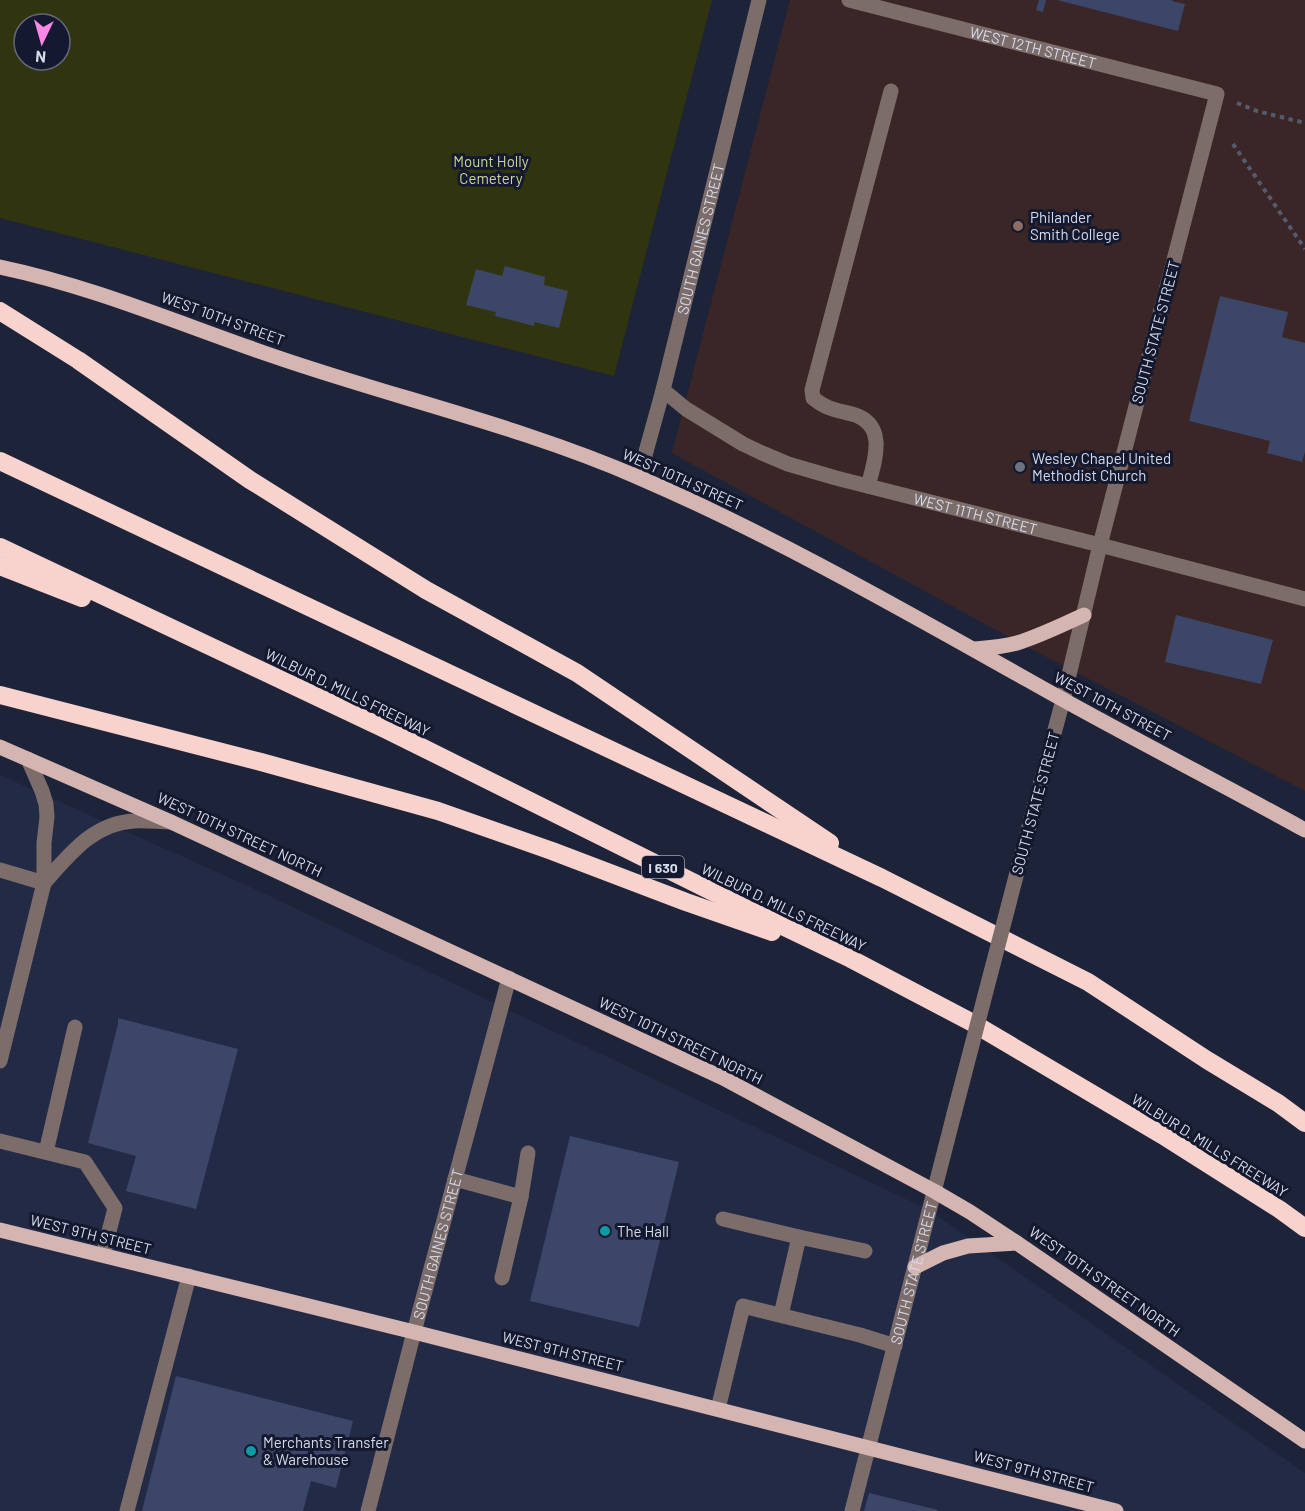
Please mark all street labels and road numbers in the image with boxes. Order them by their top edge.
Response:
street label: WEST 12TH STREET [968,22,1098,72]
street label: SOUTH GAINES STREET [673,161,728,316]
street label: SOUTH STATE STREET [1127,259,1183,405]
street label: WEST 10TH STREET [159,287,287,349]
street label: WEST 10TH STREET [620,444,746,514]
street label: WEST 11TH STREET [912,489,1039,538]
street label: WILBUR D. MILLS FREEWAY [263,644,433,740]
street label: WEST 10TH STREET [1051,668,1175,744]
street label: SOUTH STATE STREET [1007,730,1063,876]
street label: WEST 10TH STREET NORTH [155,788,325,880]
road number: I 630 [642,856,684,878]
street label: WILBUR D. MILLS FREEWAY [699,859,869,955]
street label: WEST 10TH STREET NORTH [596,992,766,1088]
street label: WILBUR D. MILLS FREEWAY [1129,1089,1291,1201]
street label: SOUTH GAINES STREET [409,1167,466,1321]
street label: SOUTH STATE STREET [886,1199,940,1346]
street label: WEST 9TH STREET [29,1210,153,1258]
street label: WEST 10TH STREET NORTH [1026,1222,1184,1340]
street label: WEST 9TH STREET [501,1327,625,1375]
street label: WEST 9TH STREET [972,1446,1096,1496]

